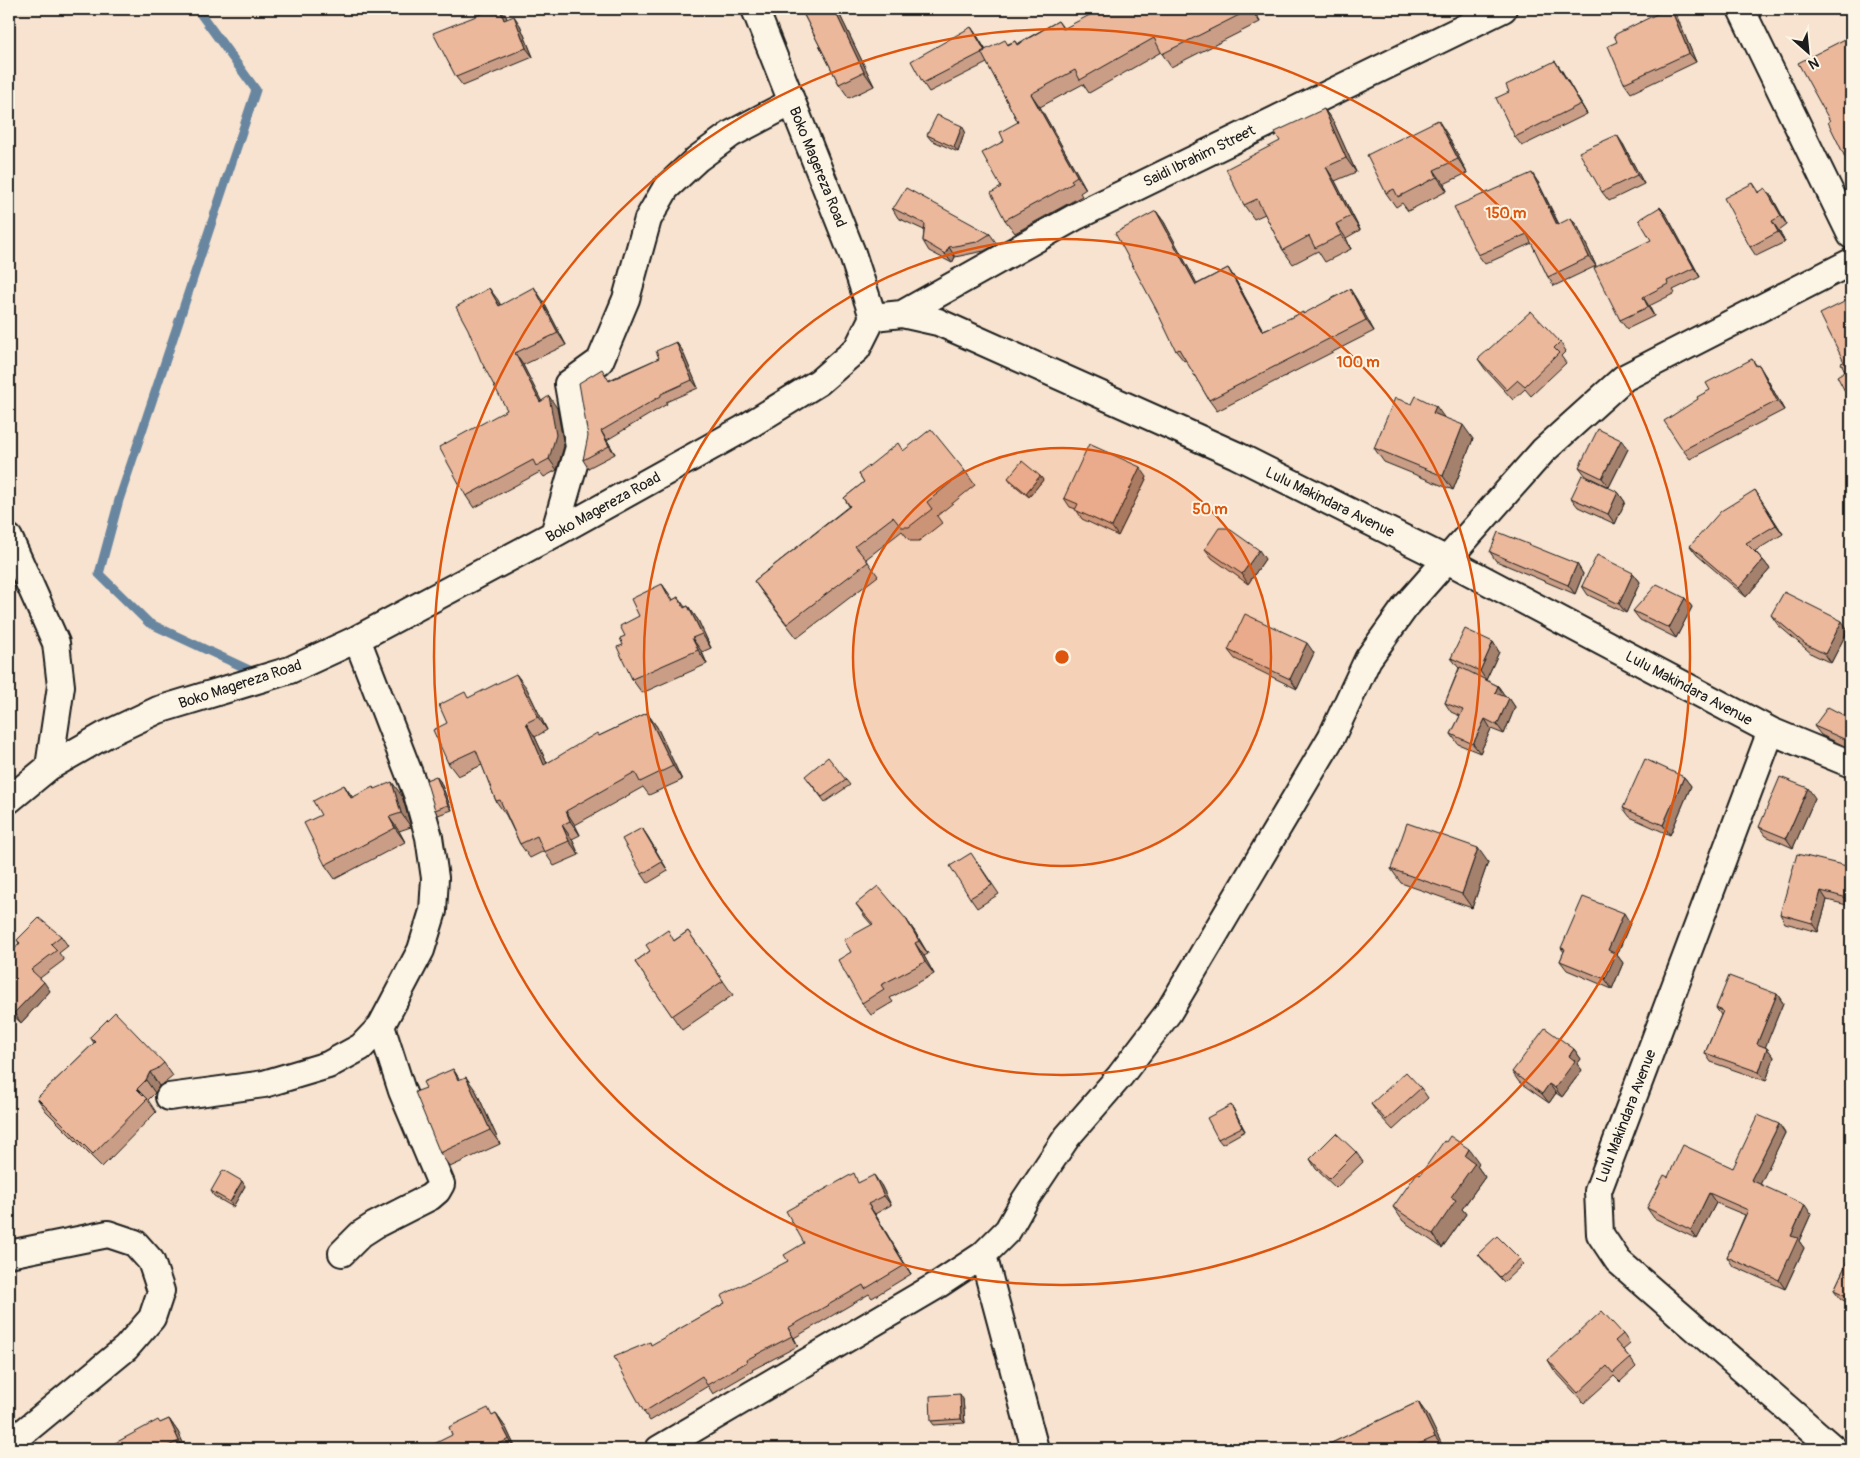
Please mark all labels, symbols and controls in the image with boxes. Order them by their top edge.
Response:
north arrow [1782,28,1832,78]
text: N [1806,53,1822,73]
street label: Boko Magereza Road [785,104,850,230]
street label: Saidi Ibrahim Street [1140,121,1259,192]
text: 150 m [1486,204,1526,223]
text: 100 m [1337,353,1379,372]
street label: Lulu Makindara Avenue [1262,463,1398,542]
street label: Boko Magereza Road [542,468,664,547]
text: 50 m [1193,500,1227,519]
street label: Lulu Makindara Avenue [1622,647,1756,730]
centre of rings [1053,648,1071,666]
street label: Boko Magereza Road [176,656,304,713]
street label: Lulu Makindara Avenue [1592,1046,1661,1186]

